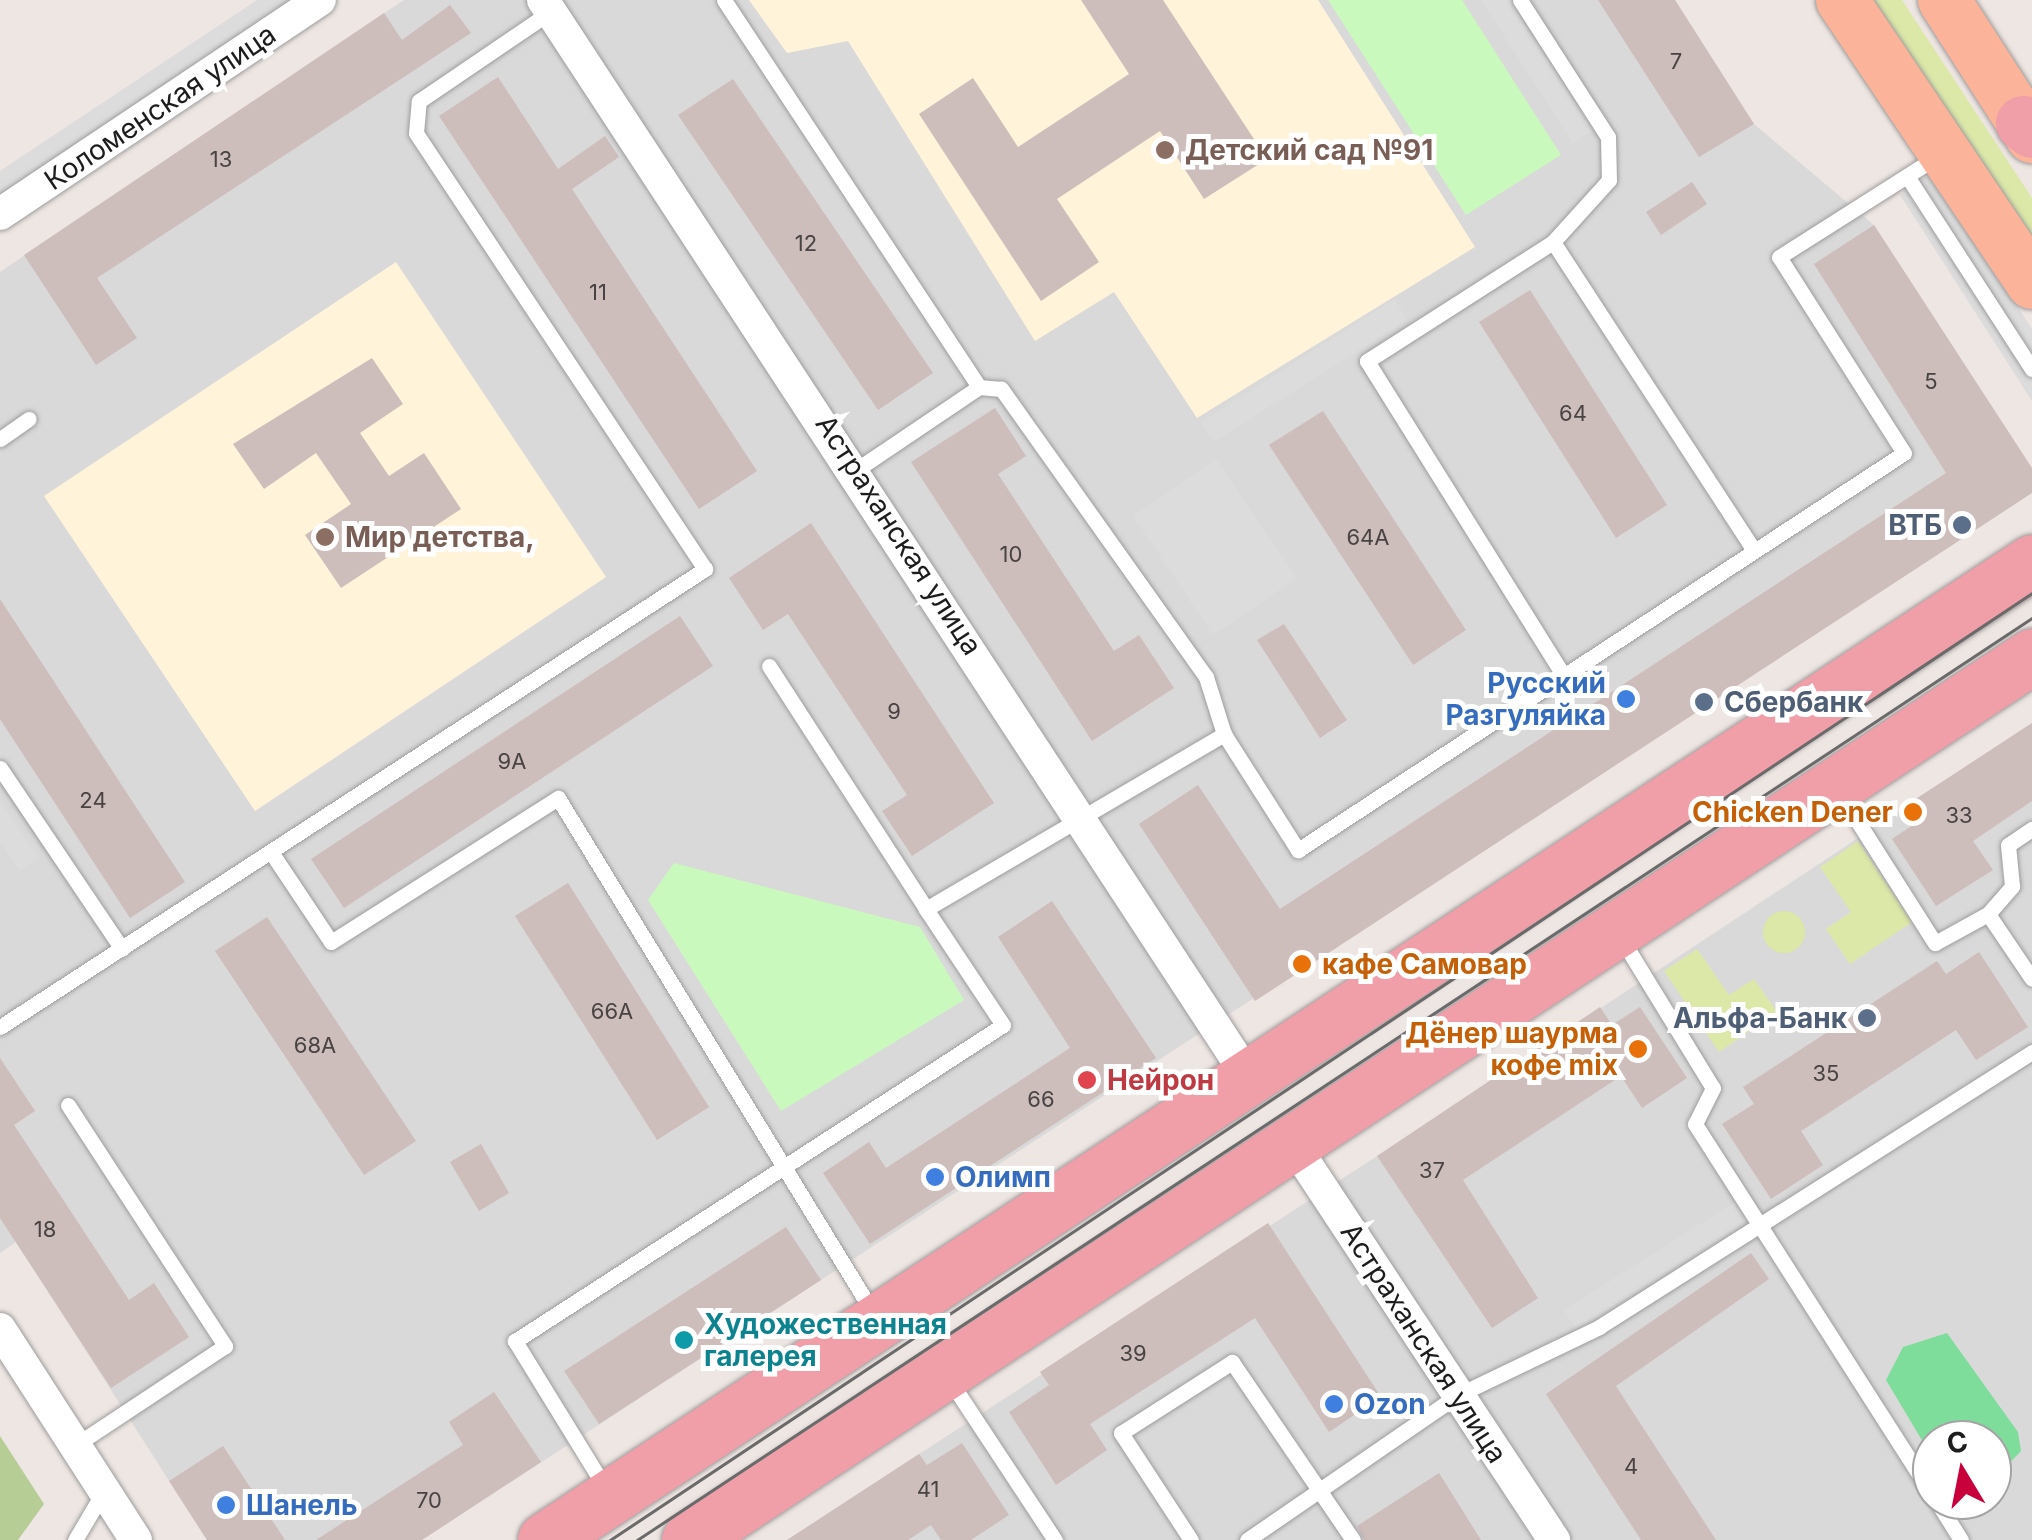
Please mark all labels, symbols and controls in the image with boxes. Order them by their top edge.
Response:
street label: Коломенская улица [38,17,282,197]
house number: 7 [1670,49,1682,75]
place label: Детский сад №91 [1185,133,1433,167]
marker: Детский сад №91 [1154,139,1176,161]
house number: 13 [210,147,232,173]
house number: 12 [795,231,817,257]
house number: 11 [589,280,607,306]
house number: 5 [1924,369,1938,395]
house number: 64 [1559,401,1587,427]
street label: Астраханская улица [809,409,989,661]
place label: ВТБ [1888,508,1942,542]
marker: ВТБ [1951,514,1973,536]
place label: Мир детства, [345,520,535,554]
house number: 64А [1346,525,1390,551]
marker: Мир детства, [314,526,336,548]
house number: 10 [1000,542,1022,568]
place label: Русский Разгуляйка [1446,666,1606,732]
place label: Сбербанк [1724,685,1863,719]
marker: Русский Разгуляйка [1615,688,1637,710]
marker: Сбербанк [1693,691,1715,713]
house number: 9 [887,699,901,725]
house number: 9А [498,749,526,775]
house number: 24 [79,788,107,814]
place label: Chicken Dener [1692,795,1893,829]
marker: Chicken Dener [1902,801,1924,823]
house number: 33 [1945,803,1973,829]
place label: кафе Самовар [1322,947,1527,981]
marker: кафе Самовар [1291,953,1313,975]
house number: 66А [591,999,633,1025]
place label: Альфа-Банк [1673,1001,1847,1035]
marker: Альфа-Банк [1856,1007,1878,1029]
place label: Дёнер шаурма кофе mix [1405,1016,1618,1082]
house number: 68А [294,1033,336,1059]
marker: Дёнер шаурма кофе mix [1627,1038,1649,1060]
house number: 35 [1813,1061,1839,1087]
place label: Нейрон [1107,1063,1214,1097]
marker: Нейрон [1076,1069,1098,1091]
house number: 66 [1027,1087,1055,1113]
house number: 37 [1419,1158,1445,1184]
place label: Олимп [955,1160,1051,1194]
marker: Олимп [924,1166,946,1188]
house number: 18 [34,1217,56,1243]
street label: Астраханская улица [1334,1217,1514,1469]
place label: Художественная галерея [704,1307,947,1373]
marker: Художественная галерея [673,1329,695,1351]
house number: 39 [1119,1341,1147,1367]
place label: Ozon [1354,1387,1426,1421]
marker: Ozon [1323,1393,1345,1415]
north arrow [1912,1420,2012,1520]
text: С [1944,1424,1970,1461]
house number: 4 [1624,1454,1638,1480]
house number: 41 [917,1477,939,1503]
place label: Шанель [246,1488,357,1522]
house number: 70 [416,1488,442,1514]
marker: Шанель [215,1494,237,1516]

